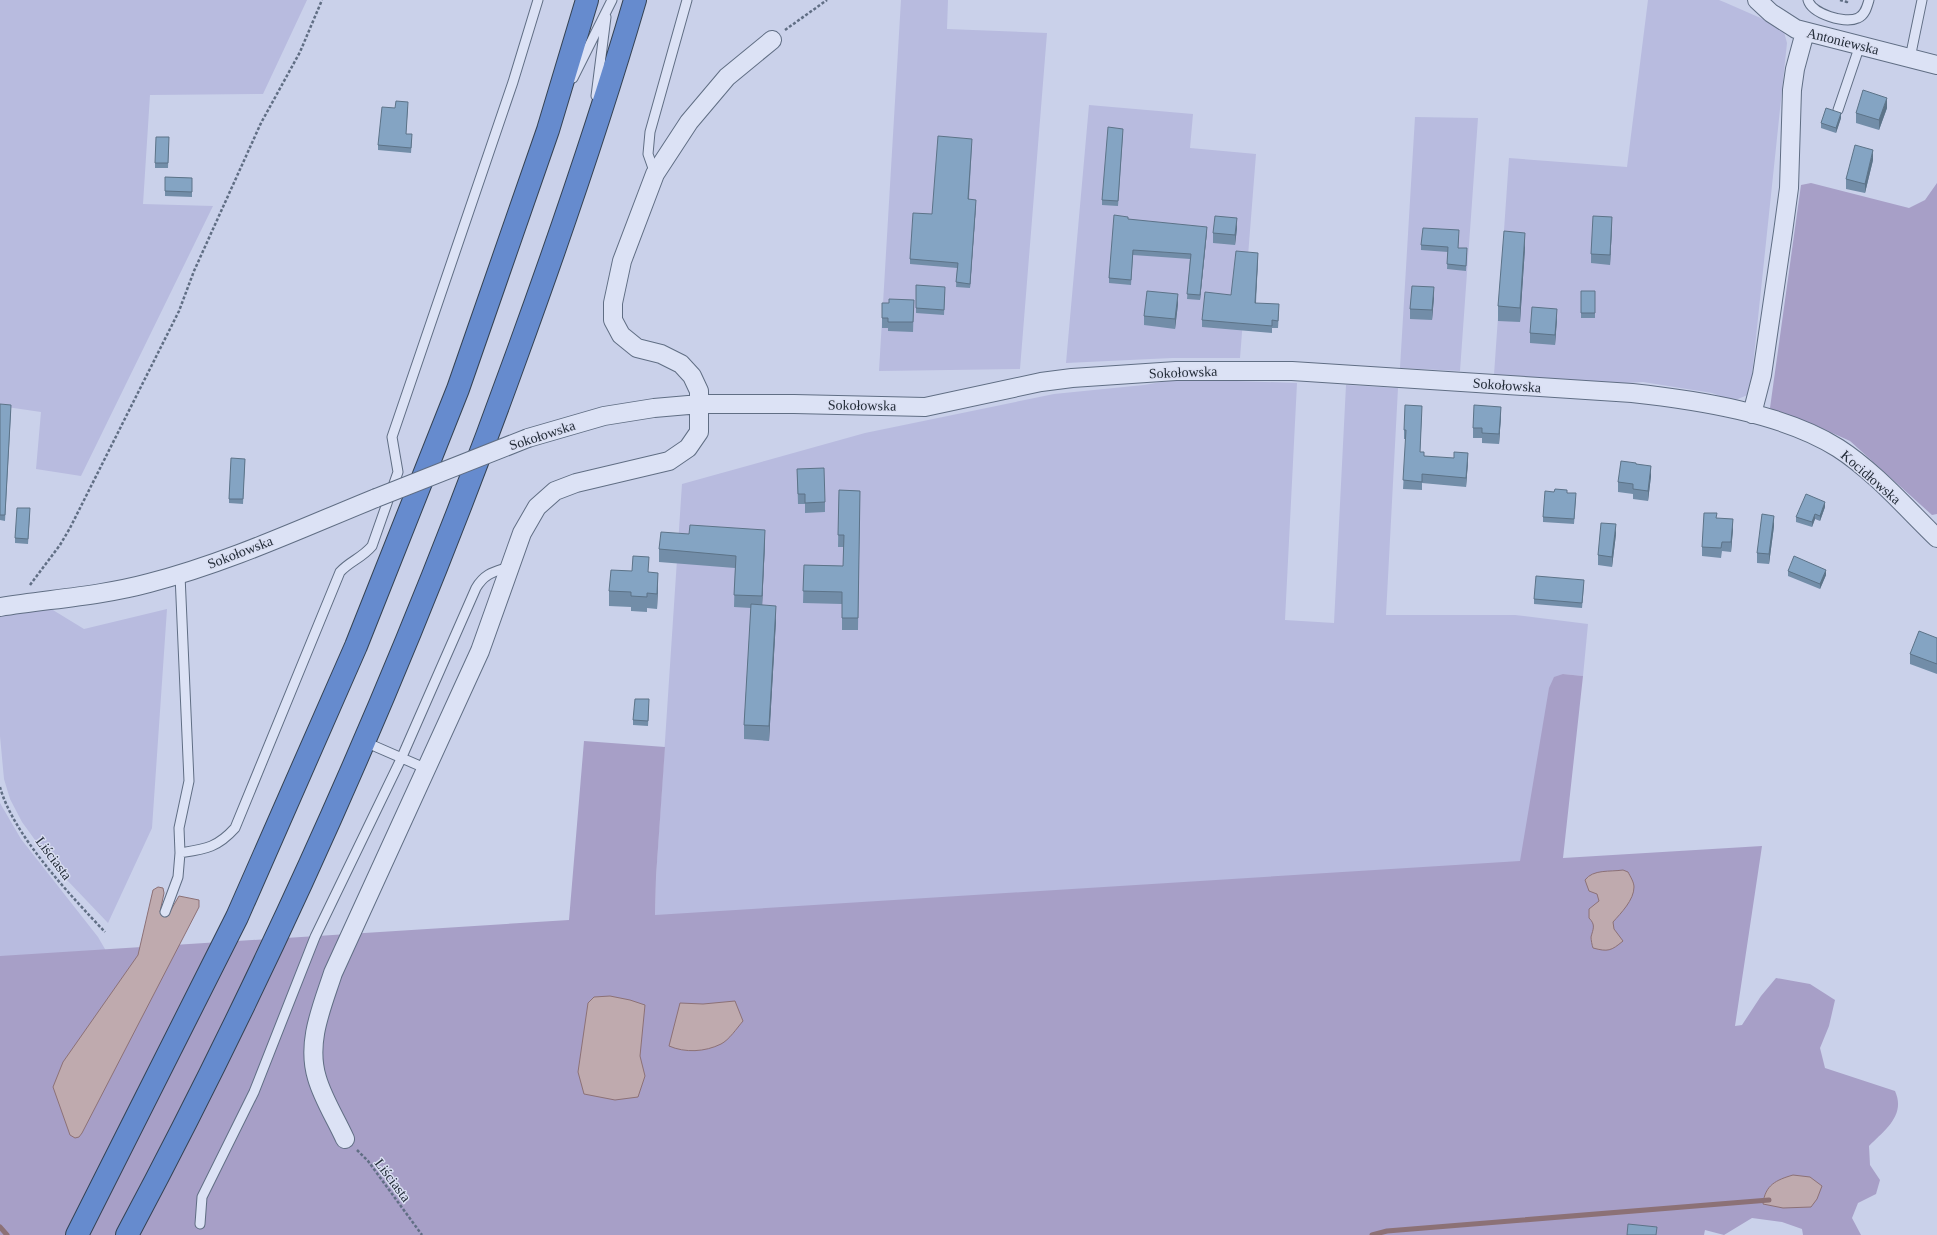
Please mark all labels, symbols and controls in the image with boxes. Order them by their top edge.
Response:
street label: Antoniewska [1805,25,1881,58]
street label: Sokołowska [1149,364,1218,381]
street label: Sokołowska [1472,376,1542,395]
street label: Sokołowska [828,397,897,414]
street label: Sokołowska [507,418,578,453]
street label: Kocidłowska [1838,447,1904,508]
street label: Sokołowska [206,533,276,572]
street label: Liściasta [33,834,75,883]
street label: Liściasta [372,1156,414,1205]

